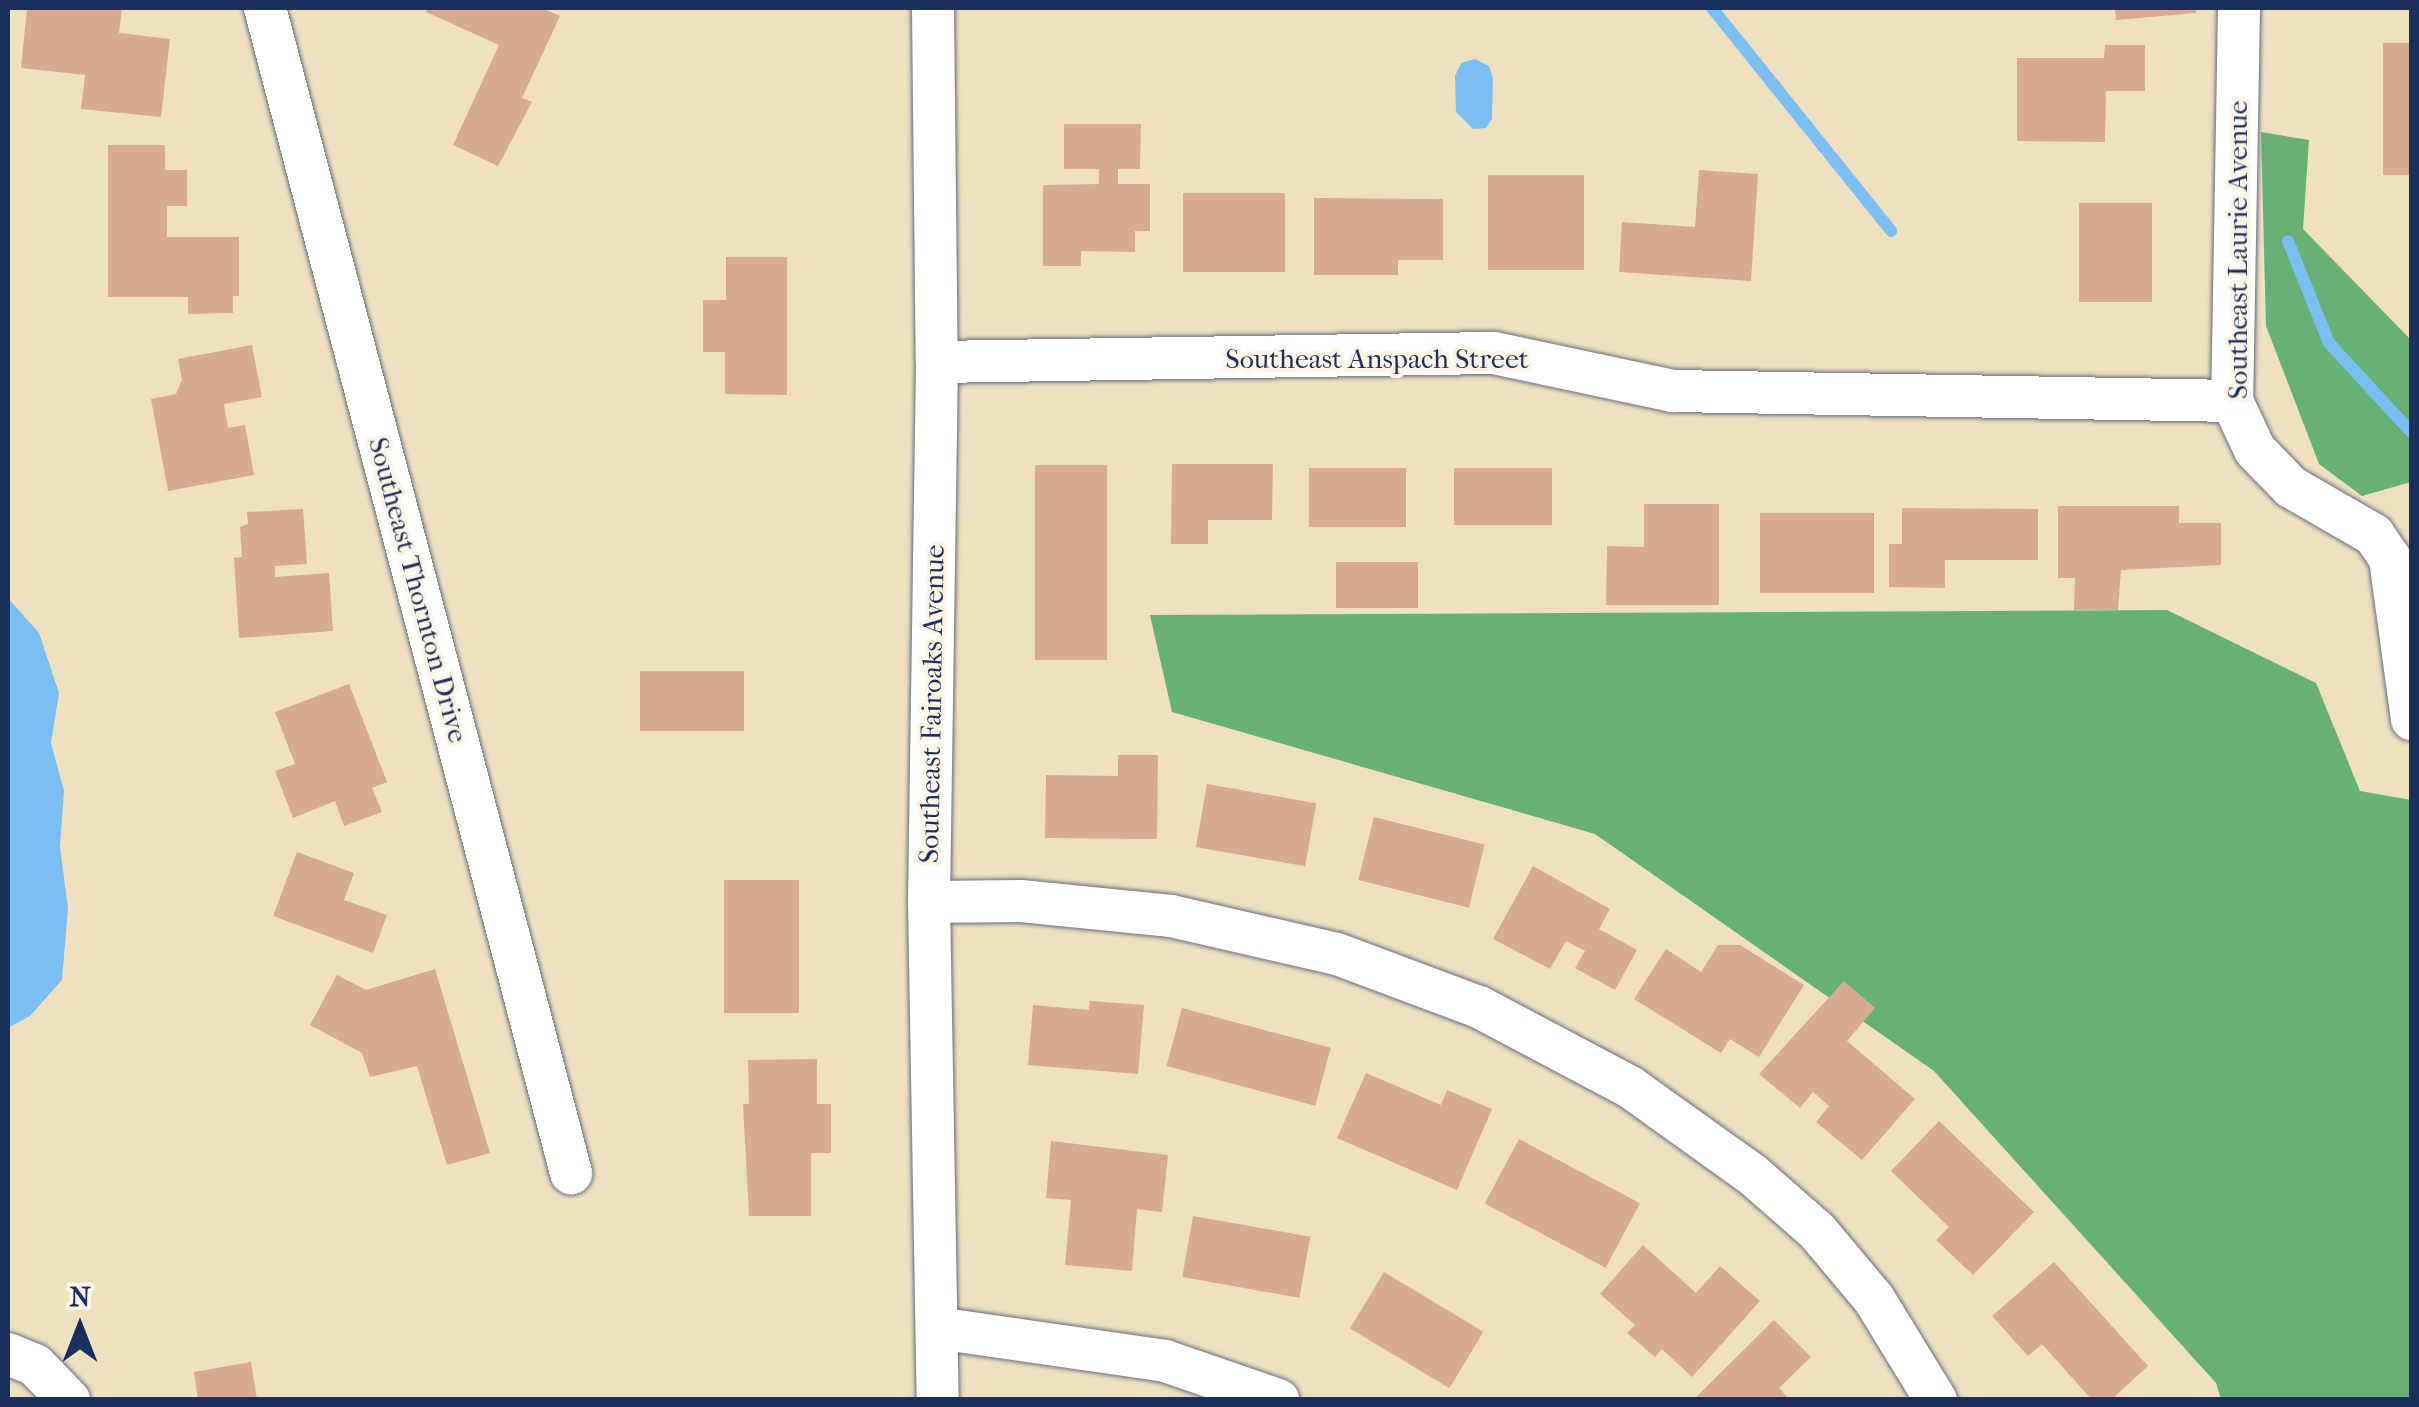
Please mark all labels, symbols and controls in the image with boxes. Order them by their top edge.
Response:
street label: Southeast Laurie Avenue [2221,101,2255,399]
street label: Southeast Anspach Street [1225,342,1529,376]
street label: Southeast Thornton Drive [361,434,475,746]
street label: Southeast Fairoaks Avenue [912,544,952,864]
north arrow [30,1277,130,1377]
text: N [69,1280,91,1313]

